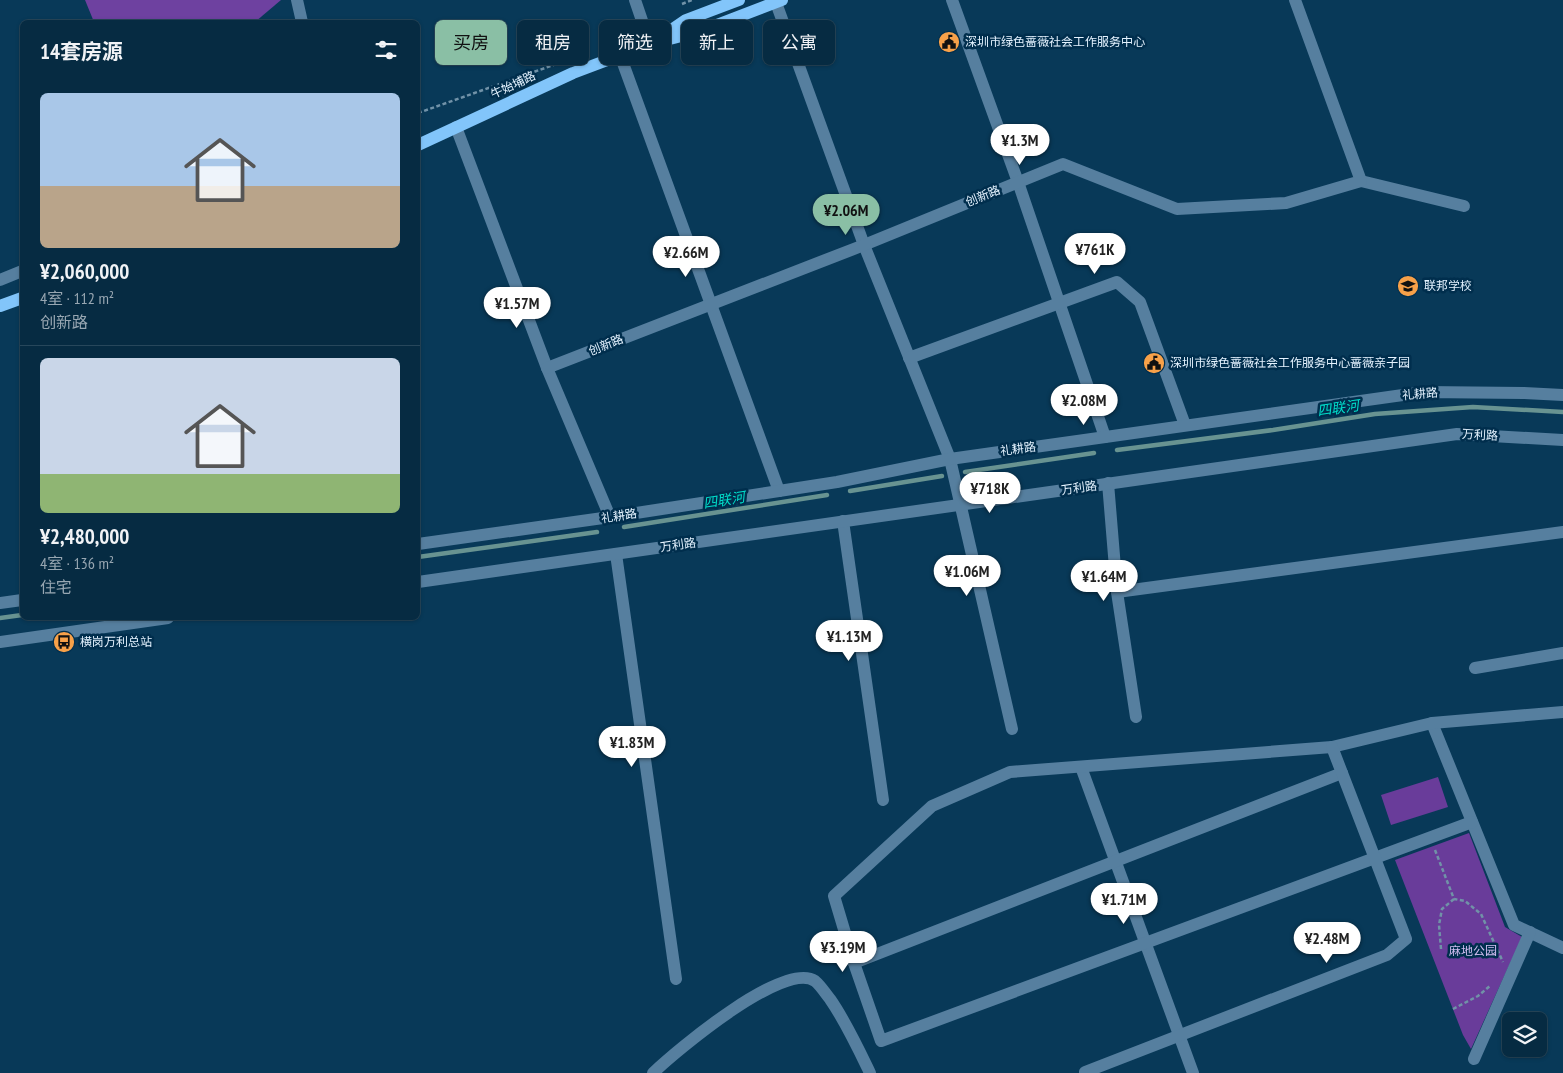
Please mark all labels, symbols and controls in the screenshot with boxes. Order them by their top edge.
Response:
chip: 买房 [435,20,507,65]
chip: 租房 [517,20,589,65]
chip: 筛选 [599,20,671,65]
chip: 新上 [681,20,753,65]
chip: 公寓 [763,20,835,65]
public building icon: 深圳市绿色蔷薇社会工作服务中心 [937,30,961,54]
place label: 深圳市绿色蔷薇社会工作服务中心 [965,34,1145,49]
icon: filters [372,36,400,64]
text: 14套房源 [40,38,123,65]
street label: 牛始埔路 [488,68,538,101]
pin: ¥1.3M [985,124,1055,166]
icon: home [175,125,265,215]
text: ¥1.3M [1002,130,1038,150]
street label: 创新路 [963,182,1002,209]
pin: ¥2.06M [805,194,887,236]
text: ¥2.06M [824,200,868,220]
pin: ¥761K [1060,232,1130,275]
pin: ¥2.66M [645,236,727,278]
text: ¥761K [1076,239,1114,259]
text: ¥2.66M [664,242,708,262]
text: ¥2,060,000 [40,258,129,285]
school or university icon: 联邦学校 [1396,274,1420,298]
place label: 联邦学校 [1424,278,1472,293]
pin: ¥1.57M [476,286,558,329]
text: 4室 · 112 m² [40,288,114,308]
text: ¥1.57M [495,293,539,313]
text: 创新路 [40,312,88,332]
street label: 创新路 [586,331,625,358]
public building icon: 深圳市绿色蔷薇社会工作服务中心蔷薇亲子园 [1142,351,1166,375]
place label: 深圳市绿色蔷薇社会工作服务中心蔷薇亲子园 [1170,355,1410,370]
pin: ¥2.08M [1043,384,1125,426]
street label: 礼耕路 [1401,384,1439,403]
text: ¥2.08M [1062,390,1106,410]
icon: home [175,391,265,481]
water label: 四联河 [1316,396,1363,420]
street label: 万利路 [1462,426,1498,443]
street label: 礼耕路 [999,439,1037,458]
pin: ¥718K [955,472,1025,514]
text: ¥718K [971,478,1009,498]
street label: 万利路 [1060,478,1098,497]
water label: 四联河 [702,487,749,512]
street label: 礼耕路 [600,505,638,526]
text: ¥2,480,000 [40,523,129,550]
street label: 万利路 [659,535,697,554]
text: 4室 · 136 m² [40,553,114,573]
pin: ¥1.06M [926,554,1008,597]
pin: ¥1.64M [1063,560,1145,602]
text: ¥1.06M [945,561,989,581]
text: ¥1.64M [1082,566,1126,586]
text: 住宅 [40,577,72,597]
pin: ¥1.13M [808,620,890,662]
text: ¥1.13M [827,626,871,646]
bus stop icon: 横岗万利总站 [52,630,76,654]
place label: 横岗万利总站 [80,634,152,649]
pin: ¥1.83M [591,726,673,768]
text: ¥1.83M [610,732,654,752]
pin: ¥1.71M [1083,882,1165,925]
text: ¥1.71M [1102,889,1146,909]
pin: ¥2.48M [1286,922,1368,964]
text: ¥2.48M [1305,928,1349,948]
pin: ¥3.19M [802,930,884,973]
text: ¥3.19M [821,937,865,957]
park label: 麻地公园 [1449,943,1497,958]
map controls [1502,1012,1547,1057]
button: layers [1502,1012,1547,1057]

